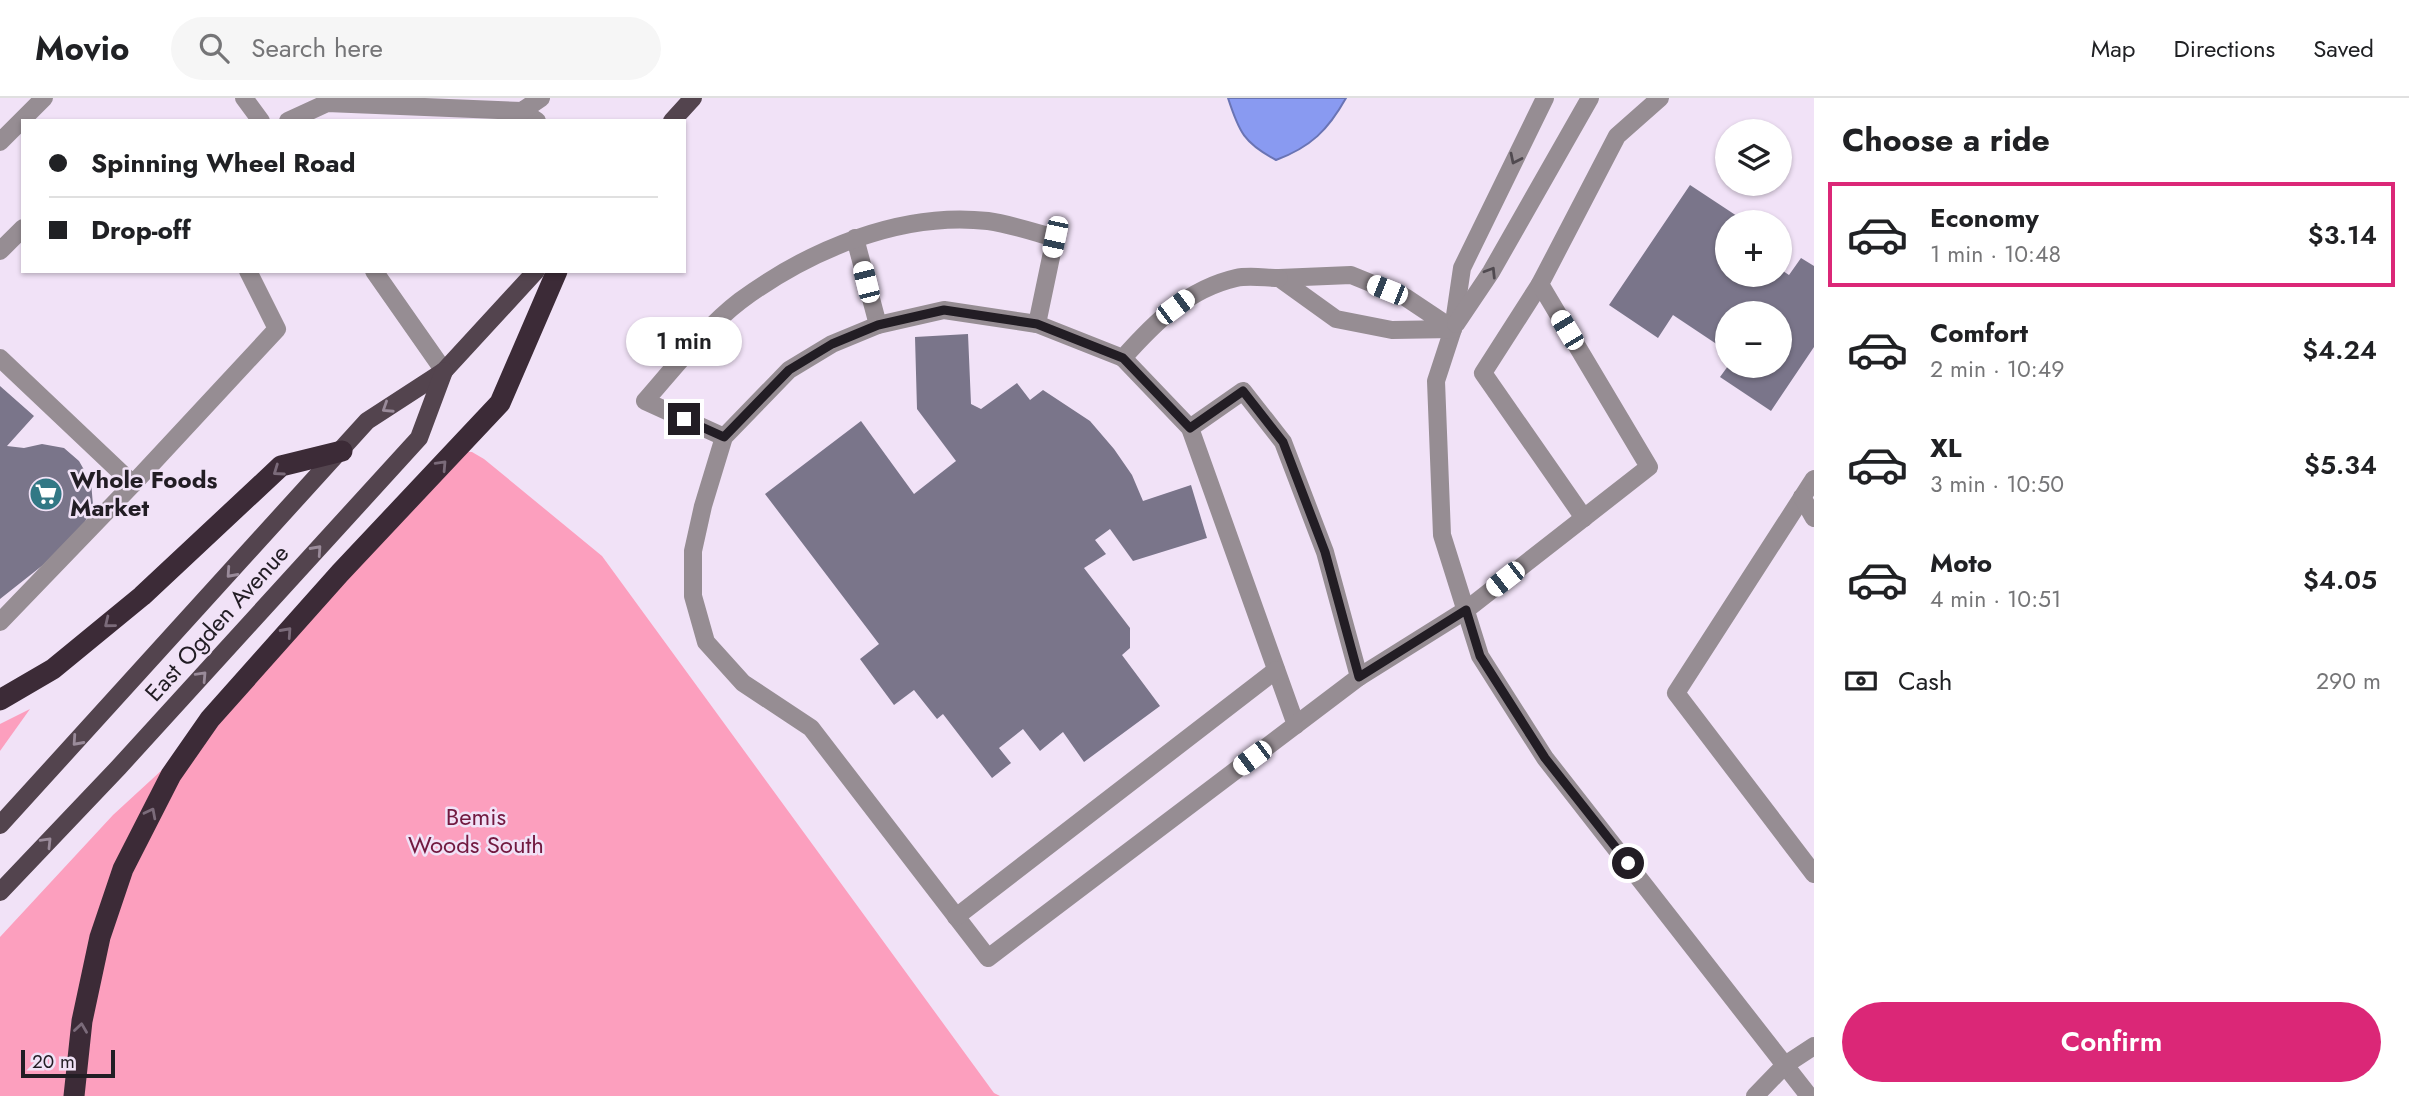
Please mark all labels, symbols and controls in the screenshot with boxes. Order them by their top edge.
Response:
search box [171,17,661,80]
text: Movio [35,25,129,72]
icon: search [195,29,233,67]
text: Search here [251,29,383,67]
text: Map [2091,31,2136,66]
text: Directions [2174,31,2275,66]
text: Saved [2313,31,2374,66]
text: Choose a ride [1842,117,2050,163]
map controls [1715,119,1792,378]
button: layers [1715,119,1792,196]
text: Spinning Wheel Road [91,144,355,182]
one-way arrow [1509,152,1523,164]
text: Economy [1930,199,2039,237]
icon: car [1846,203,1909,266]
button: + [1715,210,1792,287]
text: Drop-off [91,211,191,249]
car [1041,214,1070,260]
text: $3.14 [2308,216,2377,254]
text: 1 min · 10:48 [1930,237,2061,271]
car [851,259,882,305]
one-way arrow [1483,267,1496,280]
car [1364,272,1411,308]
car [1152,286,1199,328]
button: − [1715,301,1792,378]
car [1548,307,1587,353]
text: Comfort [1930,314,2028,352]
callout: 1 min [626,317,742,366]
icon: car [1846,318,1909,381]
text: 1 min [656,324,712,358]
text: $4.24 [2302,331,2377,369]
text: 2 min · 10:49 [1930,352,2064,386]
one-way arrow [382,400,395,413]
route end [668,403,700,435]
text: XL [1930,429,1962,467]
icon: car [1846,433,1909,496]
text: $5.34 [2304,446,2377,484]
one-way arrow [433,460,446,473]
place label: Whole Foods Market [70,462,217,525]
one-way arrow [273,463,286,476]
text: 3 min · 10:50 [1930,467,2064,501]
supermarket icon: Whole Foods Market [27,475,65,513]
street label: East Ogden Avenue [137,536,297,709]
text: Moto [1930,544,1992,582]
one-way arrow [309,545,321,558]
icon: car [1846,548,1909,611]
car [1482,558,1529,600]
text: $4.05 [2303,561,2377,599]
one-way arrow [227,565,239,578]
text: 4 min · 10:51 [1930,582,2061,616]
one-way arrow [104,615,117,627]
one-way arrow [279,627,291,640]
icon: cash [1842,662,1880,700]
text: Cash [1898,662,1952,700]
text: 290 m [2316,664,2381,698]
one-way arrow [194,671,206,684]
one-way arrow [73,733,86,746]
car [1229,737,1276,779]
park label: Bemis Woods South [408,799,544,862]
one-way arrow [143,808,157,820]
one-way arrow [39,838,51,851]
route start [1612,847,1644,879]
button: Confirm [1842,1002,2381,1082]
one-way arrow [74,1022,89,1034]
scale bar [21,1047,116,1079]
text: 20 m [32,1048,75,1075]

